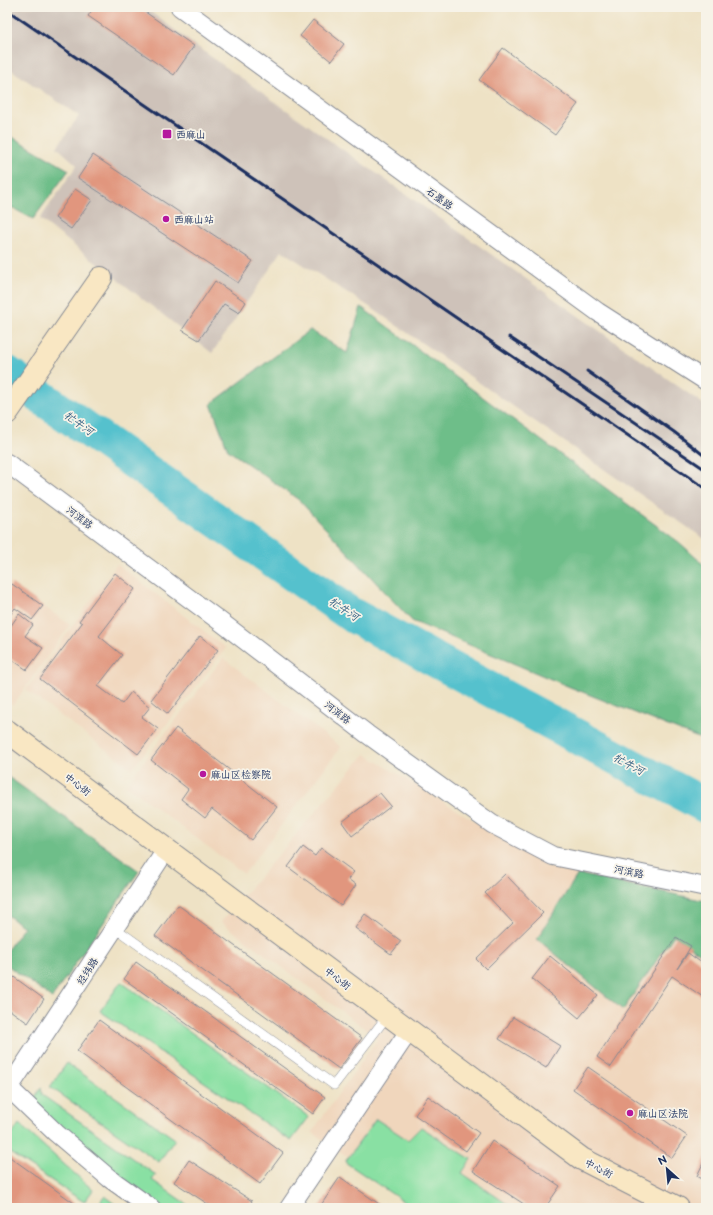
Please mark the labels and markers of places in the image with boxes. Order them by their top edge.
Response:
marker: 西麻山 [161,128,173,140]
place label: 西麻山 [176,129,206,141]
marker: 西麻山站 [161,214,171,224]
place label: 西麻山站 [174,214,214,226]
marker: 麻山区检察院 [198,769,208,779]
place label: 麻山区检察院 [211,769,271,781]
marker: 麻山区法院 [625,1108,635,1118]
place label: 麻山区法院 [638,1108,688,1120]

